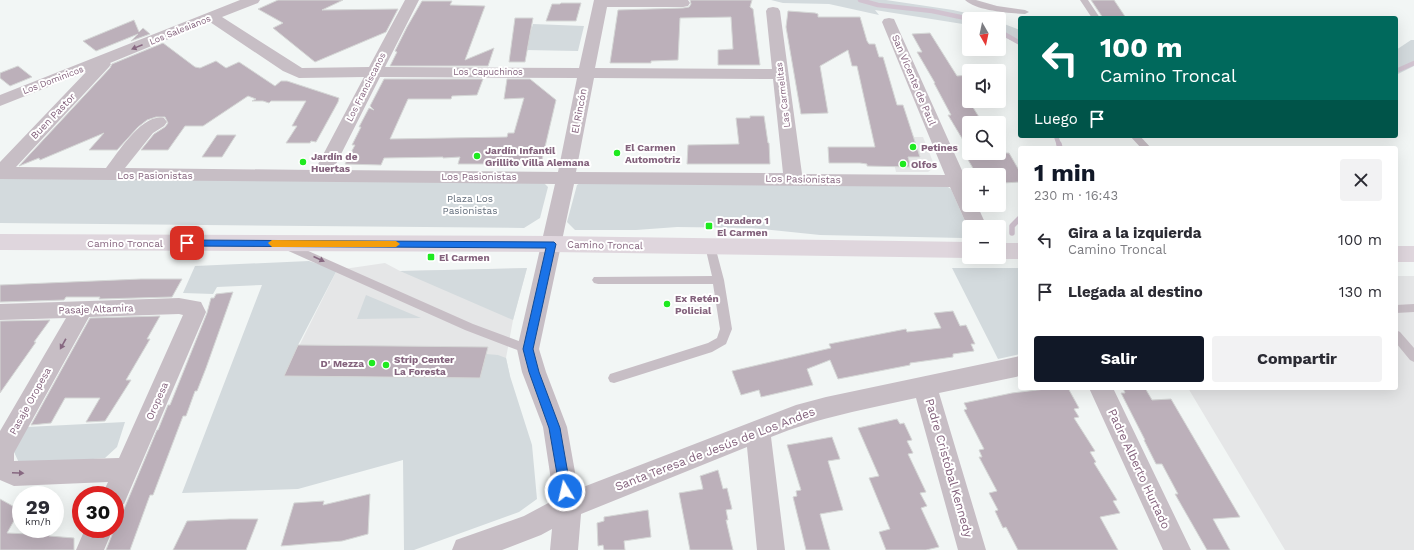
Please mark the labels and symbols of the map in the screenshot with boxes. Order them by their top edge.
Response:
north arrow [962,12,1006,56]
street label: Los Salesianos [148,13,212,47]
street label: San Vicente de Paul [890,33,938,127]
one-way arrow [131,45,143,51]
street label: Los Franciscanos [344,51,388,123]
street label: Las Carmelitas [774,62,792,128]
street label: Los Dominicos [21,64,85,96]
street label: Los Capuchinos [453,67,523,77]
street label: El Rincón [569,87,589,135]
street label: Buen Pastor [28,91,78,141]
place label: El Carmen Automotriz [625,142,680,165]
marker: Petines [908,142,918,152]
place label: Petines [921,142,959,153]
place label: Jardín Infantil Grillito Villa Alemana [485,145,590,168]
marker: El Carmen Automotriz [612,148,622,158]
place label: Jardín de Huertas [311,151,358,174]
marker: Jardín Infantil Grillito Villa Alemana [472,151,482,161]
marker: Jardín de Huertas [298,157,308,167]
marker: Olfos [898,159,908,169]
place label: Olfos [911,159,938,170]
street label: Los Pasionistas [117,170,193,181]
street label: Los Pasionistas [441,171,517,182]
street label: Los Pasionistas [765,173,841,185]
park label: Plaza Los Pasionistas [443,193,497,216]
place label: Paradero 1 El Carmen [717,215,769,238]
marker: Paradero 1 El Carmen [704,221,714,231]
pin [170,226,204,260]
street label: Camino Troncal [87,238,163,249]
street label: Camino Troncal [567,239,643,251]
marker: El Carmen [426,252,436,262]
place label: El Carmen [439,252,490,263]
one-way arrow [313,256,325,262]
place label: Ex Retén Policial [675,293,719,316]
marker: Ex Retén Policial [662,299,672,309]
street label: Pasaje Altamira [58,302,134,316]
one-way arrow [59,338,66,350]
place label: Strip Center La Foresta [394,354,455,377]
place label: D' Mezza [320,358,364,369]
marker: D' Mezza [367,358,377,368]
marker: Strip Center La Foresta [381,360,391,370]
street label: Pasaje Oropesa [7,365,53,436]
street label: Oropesa [144,380,170,422]
street label: Padre Cristóbal Kennedy [922,397,976,540]
street label: Santa Teresa de Jesús de Los Andes [613,404,817,494]
street label: Padre Alberto Hurtado [1105,407,1173,531]
one-way arrow [12,470,25,476]
position arrow [544,470,586,512]
speed limit sign: 30 [72,486,124,538]

